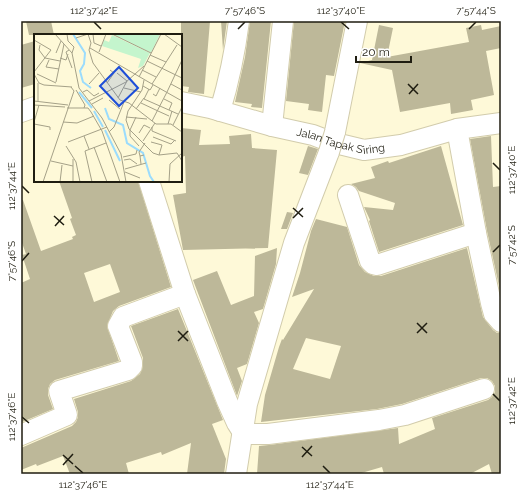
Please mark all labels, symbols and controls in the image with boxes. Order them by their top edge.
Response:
text: 112°37'42"E [70,5,118,16]
text: 7°57'46"S [225,5,265,16]
text: 112°37'40"E [317,5,365,16]
text: 7°57'44"S [456,5,496,16]
inset map [34,34,182,182]
scale bar [356,38,411,64]
text: 20 m [362,45,390,59]
street label: Jalan Tapak Siring [295,125,386,157]
text: 112°37'40"E [506,146,517,194]
text: 112°37'44"E [6,162,17,210]
text: 7°57'42"S [506,225,517,265]
text: 7°57'46"S [6,241,17,281]
text: 112°37'42"E [506,377,517,425]
text: 112°37'46"E [6,393,17,441]
text: 112°37'46"E [59,479,107,490]
text: 112°37'44"E [306,479,354,490]

